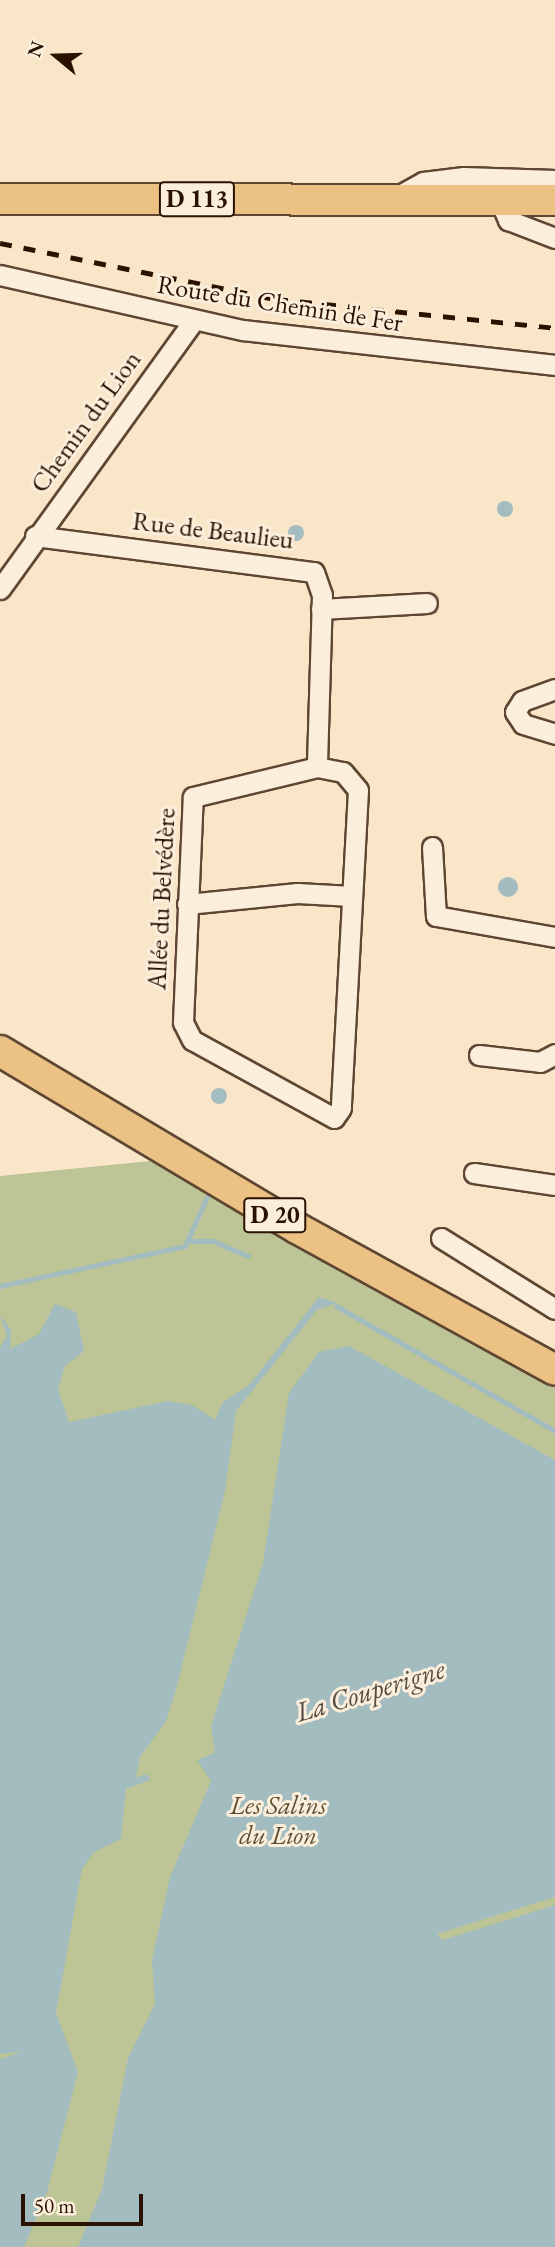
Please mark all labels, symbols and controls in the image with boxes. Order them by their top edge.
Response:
north arrow [21,21,91,91]
text: N [21,38,50,60]
road number: D 113 [158,178,235,219]
street label: Route du Chemin de Fer [155,269,405,339]
street label: Chemin du Lion [24,345,148,499]
street label: Rue de Beaulieu [131,506,295,556]
street label: Allée du Belvédère [142,807,182,991]
road number: D 20 [242,1195,308,1236]
water label: La Couperigne [291,1651,449,1729]
park label: Les Salins du Lion [230,1790,326,1852]
scale bar [24,2180,147,2224]
text: 50 m [34,2192,75,2219]

